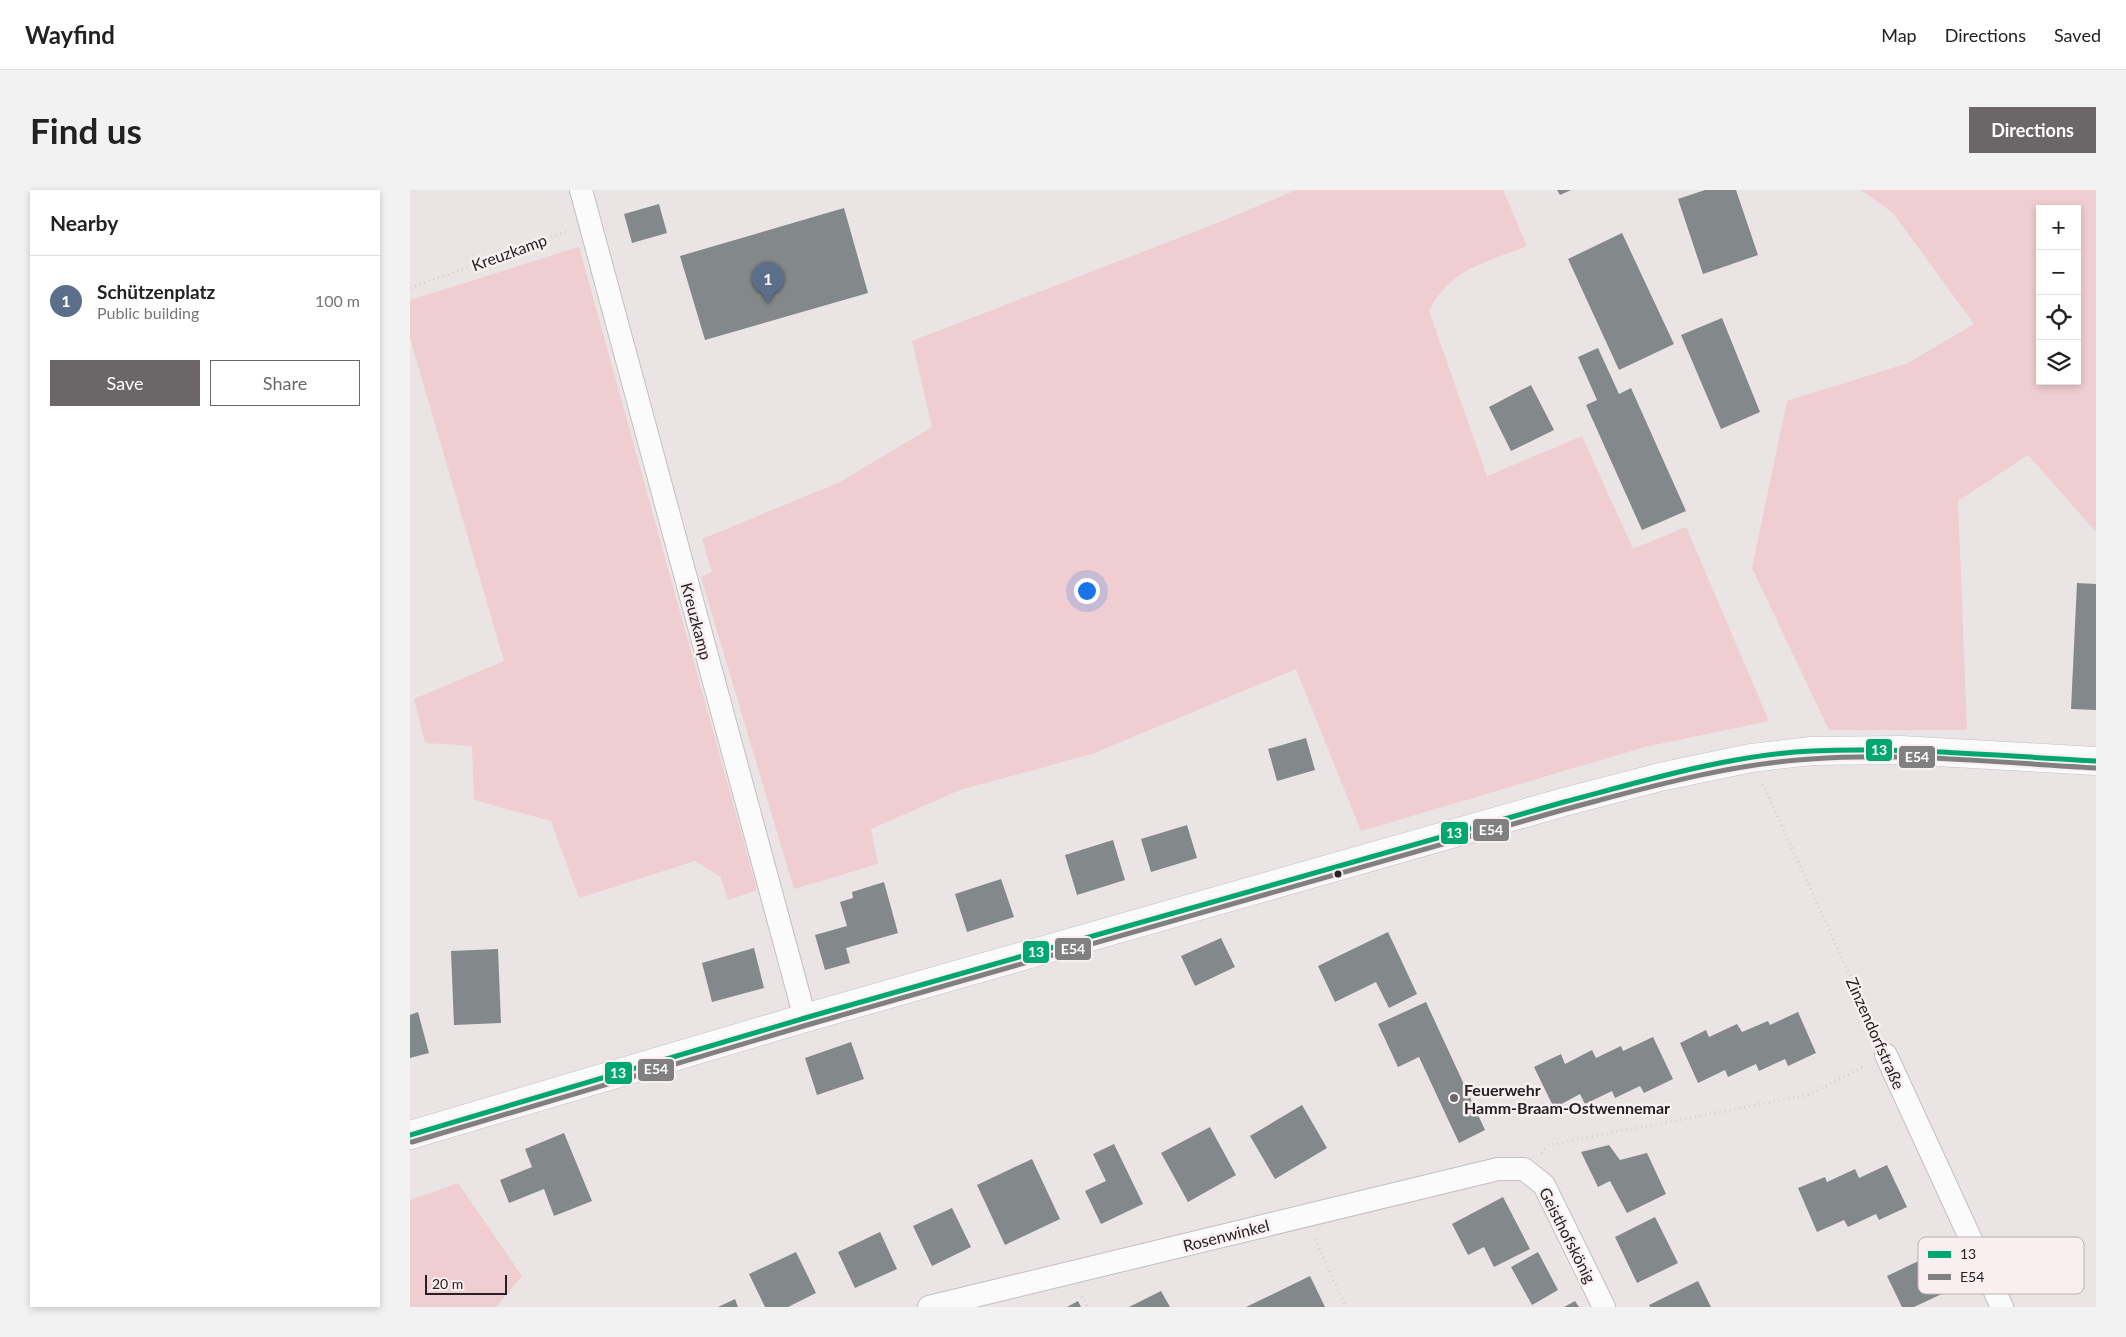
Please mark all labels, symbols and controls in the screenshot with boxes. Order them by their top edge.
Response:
text: Wayfind [25,20,115,49]
text: Map [1881,24,1917,46]
text: Directions [1945,24,2026,46]
text: Saved [2054,24,2101,46]
button: Directions [1969,107,2096,153]
text: Find us [30,109,142,151]
map controls [2036,205,2081,385]
button: + [2036,205,2081,250]
text: Nearby [50,210,118,235]
street label: Kreuzkamp [469,230,549,274]
button: − [2036,250,2081,295]
pin: 1 [752,262,784,303]
text: Schützenplatz [97,280,215,303]
text: 1 [61,291,71,310]
text: 100 m [315,291,360,310]
button: locate [2036,295,2081,340]
text: Public building [97,303,199,322]
button: layers [2036,340,2081,385]
button: Save [50,360,200,406]
button: Share [210,360,360,406]
your location [1074,578,1100,604]
street label: Kreuzkamp [678,580,716,662]
line badge: 13 [1865,738,1893,762]
text: 13 [1871,741,1887,758]
line badge: E54 [1898,745,1936,769]
text: E54 [1905,748,1929,765]
line badge: E54 [1472,818,1510,842]
line badge: 13 [1440,821,1469,845]
text: E54 [1479,821,1503,838]
text: 13 [1446,824,1462,841]
unlabelled marker [1333,869,1343,879]
line badge: E54 [1054,937,1092,961]
line badge: 13 [1022,940,1050,964]
text: E54 [1061,940,1085,957]
text: 13 [1028,943,1044,960]
street label: Zinzendorfstraße [1843,974,1909,1092]
line badge: E54 [637,1058,675,1082]
text: E54 [644,1060,668,1077]
line badge: 13 [604,1061,633,1085]
text: 13 [610,1064,626,1081]
place label: Feuerwehr Hamm-Braam-Ostwennemar [1464,1080,1670,1117]
marker: Feuerwehr Hamm-Braam-Ostwennemar [1448,1092,1460,1104]
street label: Geisthofskönig [1536,1184,1600,1286]
street label: Rosenwinkel [1181,1215,1271,1255]
legend [1918,1237,2084,1294]
text: 13 [1960,1245,1976,1262]
text: E54 [1960,1268,1984,1285]
scale bar [425,1272,508,1295]
text: 20 m [432,1275,463,1292]

